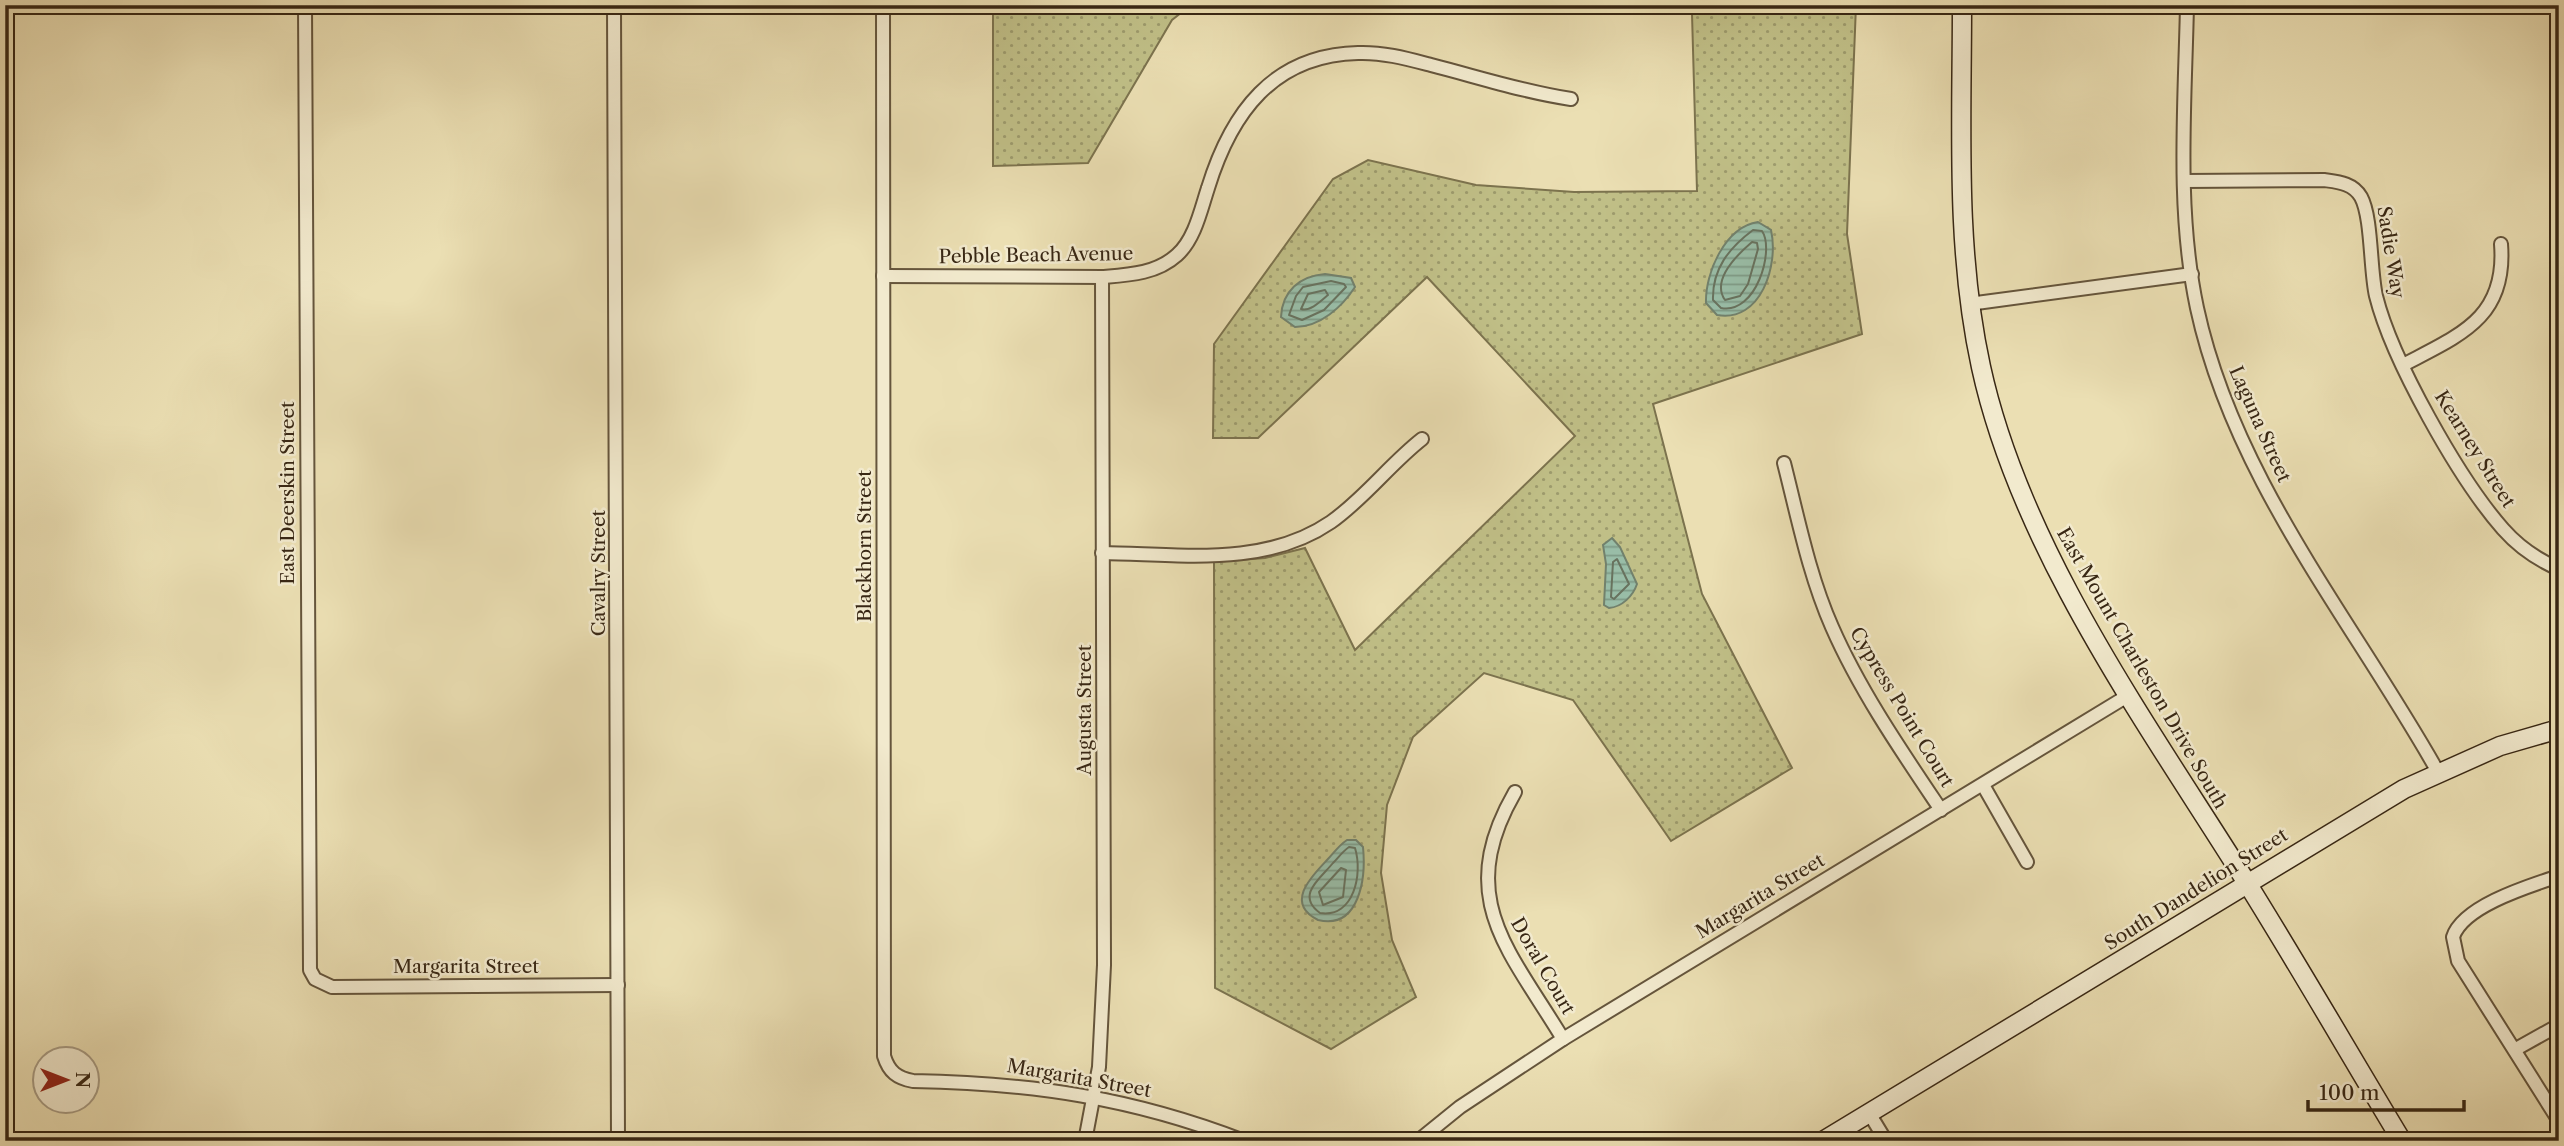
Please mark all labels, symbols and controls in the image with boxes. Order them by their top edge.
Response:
street label: Sadie Way [2372,204,2410,300]
street label: Pebble Beach Avenue [939,242,1133,268]
street label: Laguna Street [2224,362,2296,486]
street label: Kearney Street [2430,386,2520,512]
street label: East Deerskin Street [276,401,299,585]
street label: Blackhorn Street [853,470,876,622]
street label: Cavalry Street [587,509,610,636]
street label: East Mount Charleston Drive South [2052,523,2232,813]
street label: Cypress Point Court [1845,623,1959,792]
street label: Augusta Street [1073,644,1096,776]
street label: South Dandelion Street [2100,823,2292,955]
street label: Margarita Street [1691,848,1829,943]
street label: Doral Court [1506,913,1580,1019]
street label: Margarita Street [393,955,539,978]
north arrow [32,1044,102,1114]
street label: Margarita Street [1005,1054,1153,1102]
scale bar [2308,1069,2464,1113]
text: N [71,1072,94,1088]
text: 100 m [2319,1080,2380,1105]

